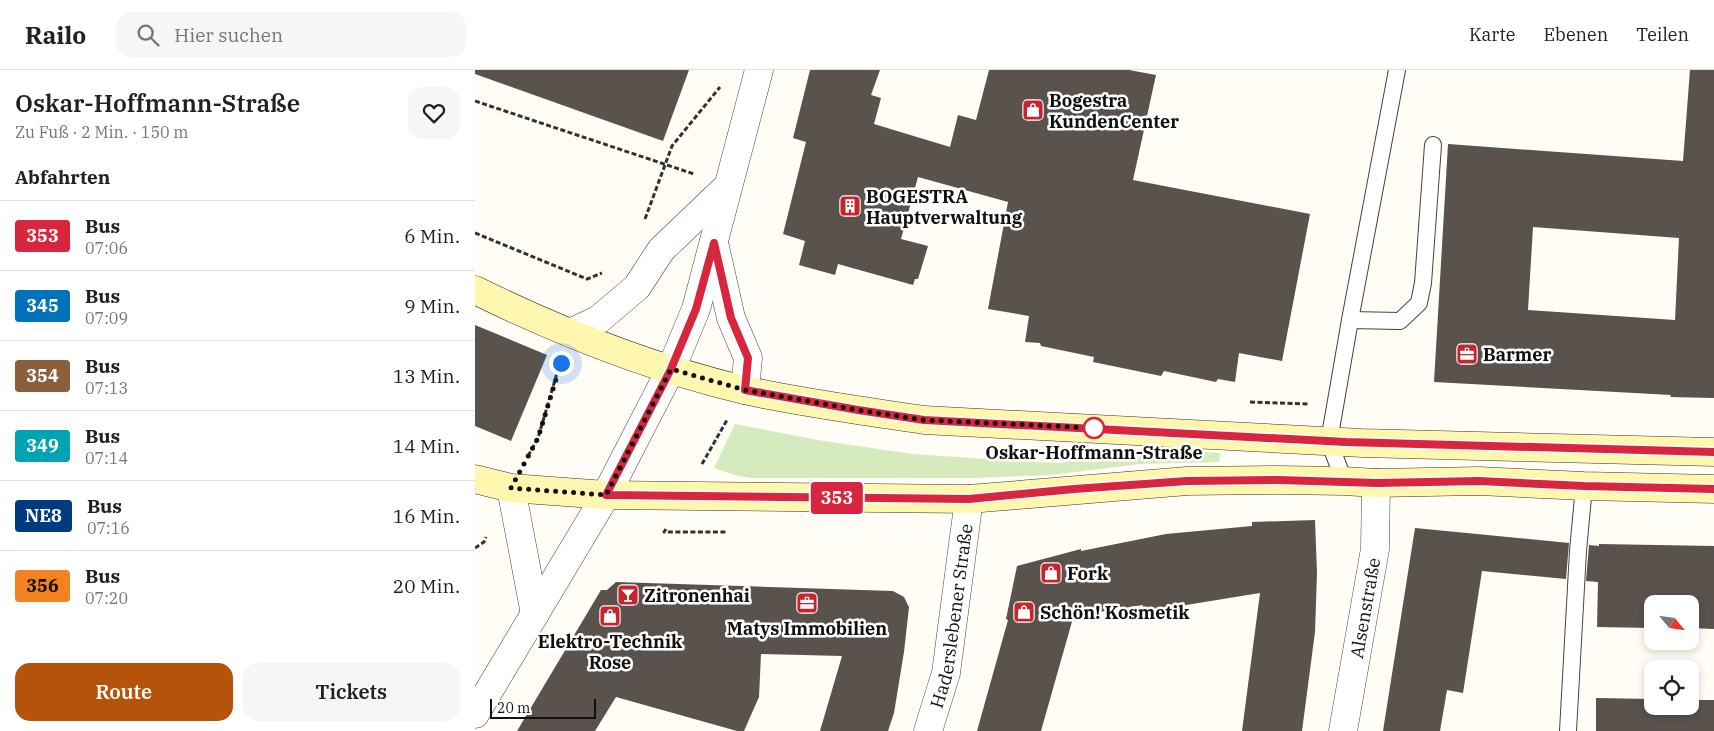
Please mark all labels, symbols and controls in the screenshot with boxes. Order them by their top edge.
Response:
search box [116,12,466,57]
text: Railo [25,19,86,51]
icon: search [134,21,162,49]
text: Hier suchen [174,23,283,47]
text: Karte [1469,23,1515,46]
text: Ebenen [1543,23,1608,46]
text: Teilen [1636,23,1689,46]
text: Oskar-Hoffmann-Straße [15,87,300,119]
button: heart [408,87,460,139]
place label: Bogestra KundenCenter [1049,89,1179,133]
shop icon: Bogestra KundenCenter [1021,98,1045,122]
text: Zu Fuß · 2 Min. · 150 m [15,122,189,142]
text: Abfahrten [15,165,110,189]
place label: BOGESTRA Hauptverwaltung [866,185,1023,229]
building icon: BOGESTRA Hauptverwaltung [838,194,862,218]
text: Bus [85,214,120,238]
text: 353 [26,224,59,247]
text: 6 Min. [404,224,460,248]
text: 07:06 [85,238,128,258]
text: Bus [85,284,120,308]
text: 345 [26,294,59,317]
text: 9 Min. [404,294,460,318]
text: 07:09 [85,308,128,328]
office icon: Barmer [1455,342,1479,366]
place label: Barmer [1483,343,1551,366]
your location [549,351,574,376]
text: Bus [85,354,120,378]
text: 354 [26,364,59,387]
text: 13 Min. [393,364,460,388]
text: 07:13 [85,378,128,398]
marker: Oskar-Hoffmann-Straße [1083,417,1105,439]
text: Bus [85,424,120,448]
text: 349 [26,434,59,457]
text: 14 Min. [393,434,460,458]
place label: Oskar-Hoffmann-Straße [985,441,1203,464]
text: 07:14 [85,448,128,468]
line badge: 353 [808,482,866,514]
text: 353 [821,486,853,509]
text: Bus [87,494,122,518]
text: NE8 [25,504,62,527]
text: 16 Min. [393,504,460,528]
text: 07:16 [87,518,130,538]
street label: Haderslebener Straße [924,522,977,711]
street label: Alsenstraße [1345,556,1385,660]
shop icon: Fork [1039,561,1063,585]
place label: Fork [1067,562,1109,585]
text: Bus [85,564,120,588]
text: 356 [26,574,59,597]
text: 20 Min. [393,574,460,598]
bar icon: Zitronenhai [616,583,640,607]
place label: Zitronenhai [644,584,750,607]
text: 07:20 [85,588,128,608]
office icon: Matys Immobilien [795,591,819,615]
north arrow [1644,595,1699,650]
map controls [1644,595,1699,715]
shop icon: Schön! Kosmetik [1012,600,1036,624]
place label: Schön! Kosmetik [1040,601,1190,624]
shop icon: Elektro-Technik Rose [598,604,622,628]
place label: Matys Immobilien [727,617,887,640]
place label: Elektro-Technik Rose [538,630,683,674]
button: locate [1644,660,1699,715]
button: Route [15,663,233,721]
button: Tickets [243,663,460,721]
scale bar [490,696,596,719]
text: 20 m [497,699,530,717]

